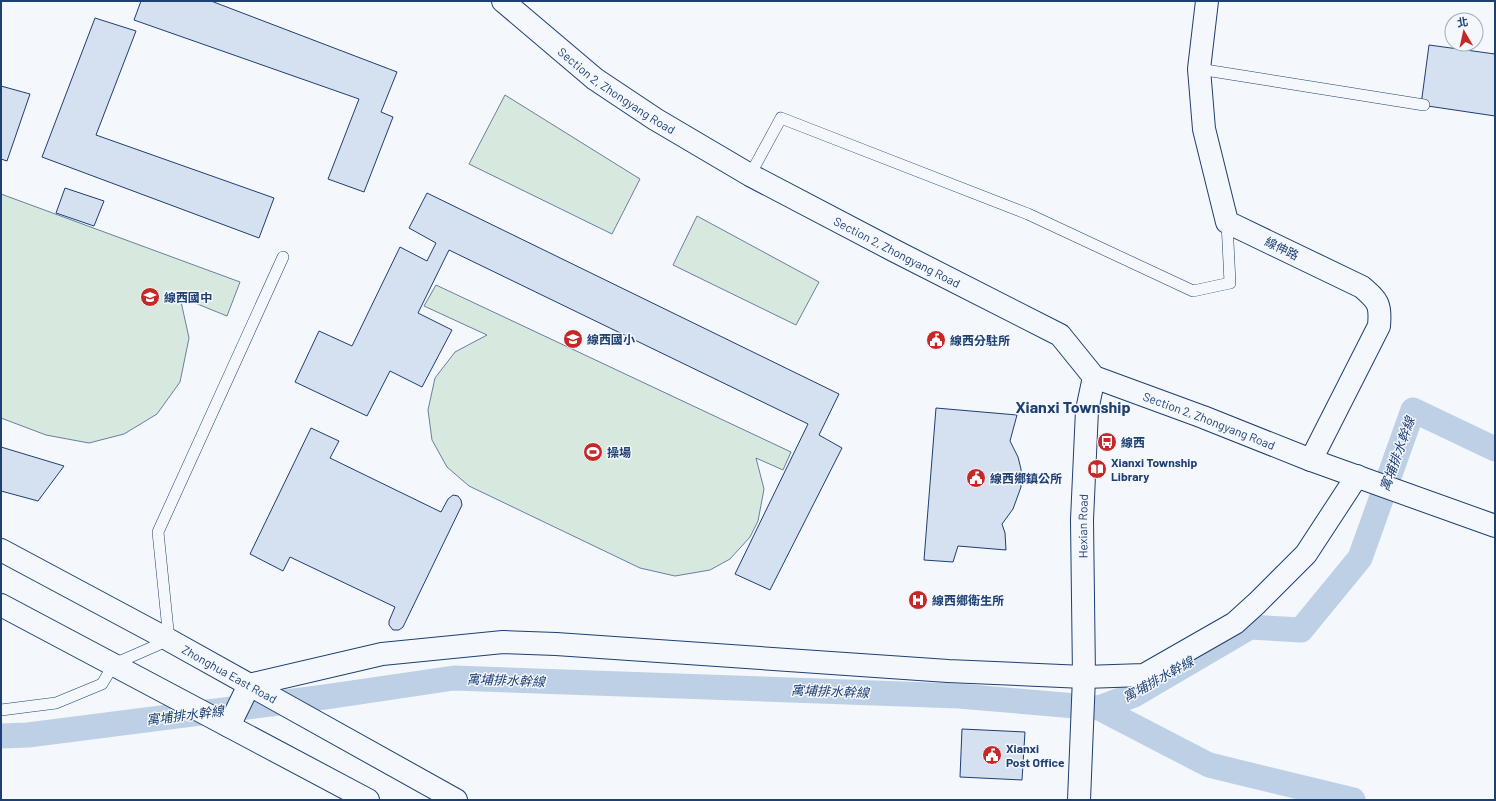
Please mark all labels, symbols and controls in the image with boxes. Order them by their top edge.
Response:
north arrow [1444,12,1484,52]
text: 北 [1456,14,1469,29]
street label: Section 2, Zhongyang Road [556,44,678,136]
street label: Section 2, Zhongyang Road [832,213,963,290]
street label: 線伸路 [1263,234,1301,262]
school or university icon: 線西國中 [139,286,161,308]
place label: 線西國中 [164,290,212,304]
school or university icon: 線西國小 [562,328,584,350]
public building icon: 線西分駐所 [925,329,947,351]
place label: 線西國小 [587,332,635,346]
place label: 線西分駐所 [950,333,1010,347]
street label: Section 2, Zhongyang Road [1141,389,1277,452]
district label: Xianxi Township [1016,397,1130,416]
water label: 寓埔排水幹線 [1376,413,1419,493]
bus stop icon: 線西 [1096,431,1118,453]
place label: 線西 [1121,435,1145,449]
sports icon: 操場 [582,441,604,463]
place label: 操場 [607,445,631,459]
place label: Xianxi Township Library [1111,455,1197,483]
library icon: Xianxi Township Library [1086,458,1108,480]
public building icon: 線西鄉鎮公所 [965,467,987,489]
place label: 線西鄉鎮公所 [990,471,1062,485]
street label: Hexian Road [1075,494,1090,558]
hospital icon: 線西鄉衛生所 [907,589,929,611]
place label: 線西鄉衛生所 [932,593,1004,607]
street label: Zhonghua East Road [180,642,279,706]
water label: 寓埔排水幹線 [1120,652,1198,705]
water label: 寓埔排水幹線 [467,671,547,689]
water label: 寓埔排水幹線 [791,682,871,700]
water label: 寓埔排水幹線 [145,702,227,728]
place label: Xianxi Post Office [1006,741,1065,769]
public building icon: Xianxi Post Office [981,744,1003,766]

